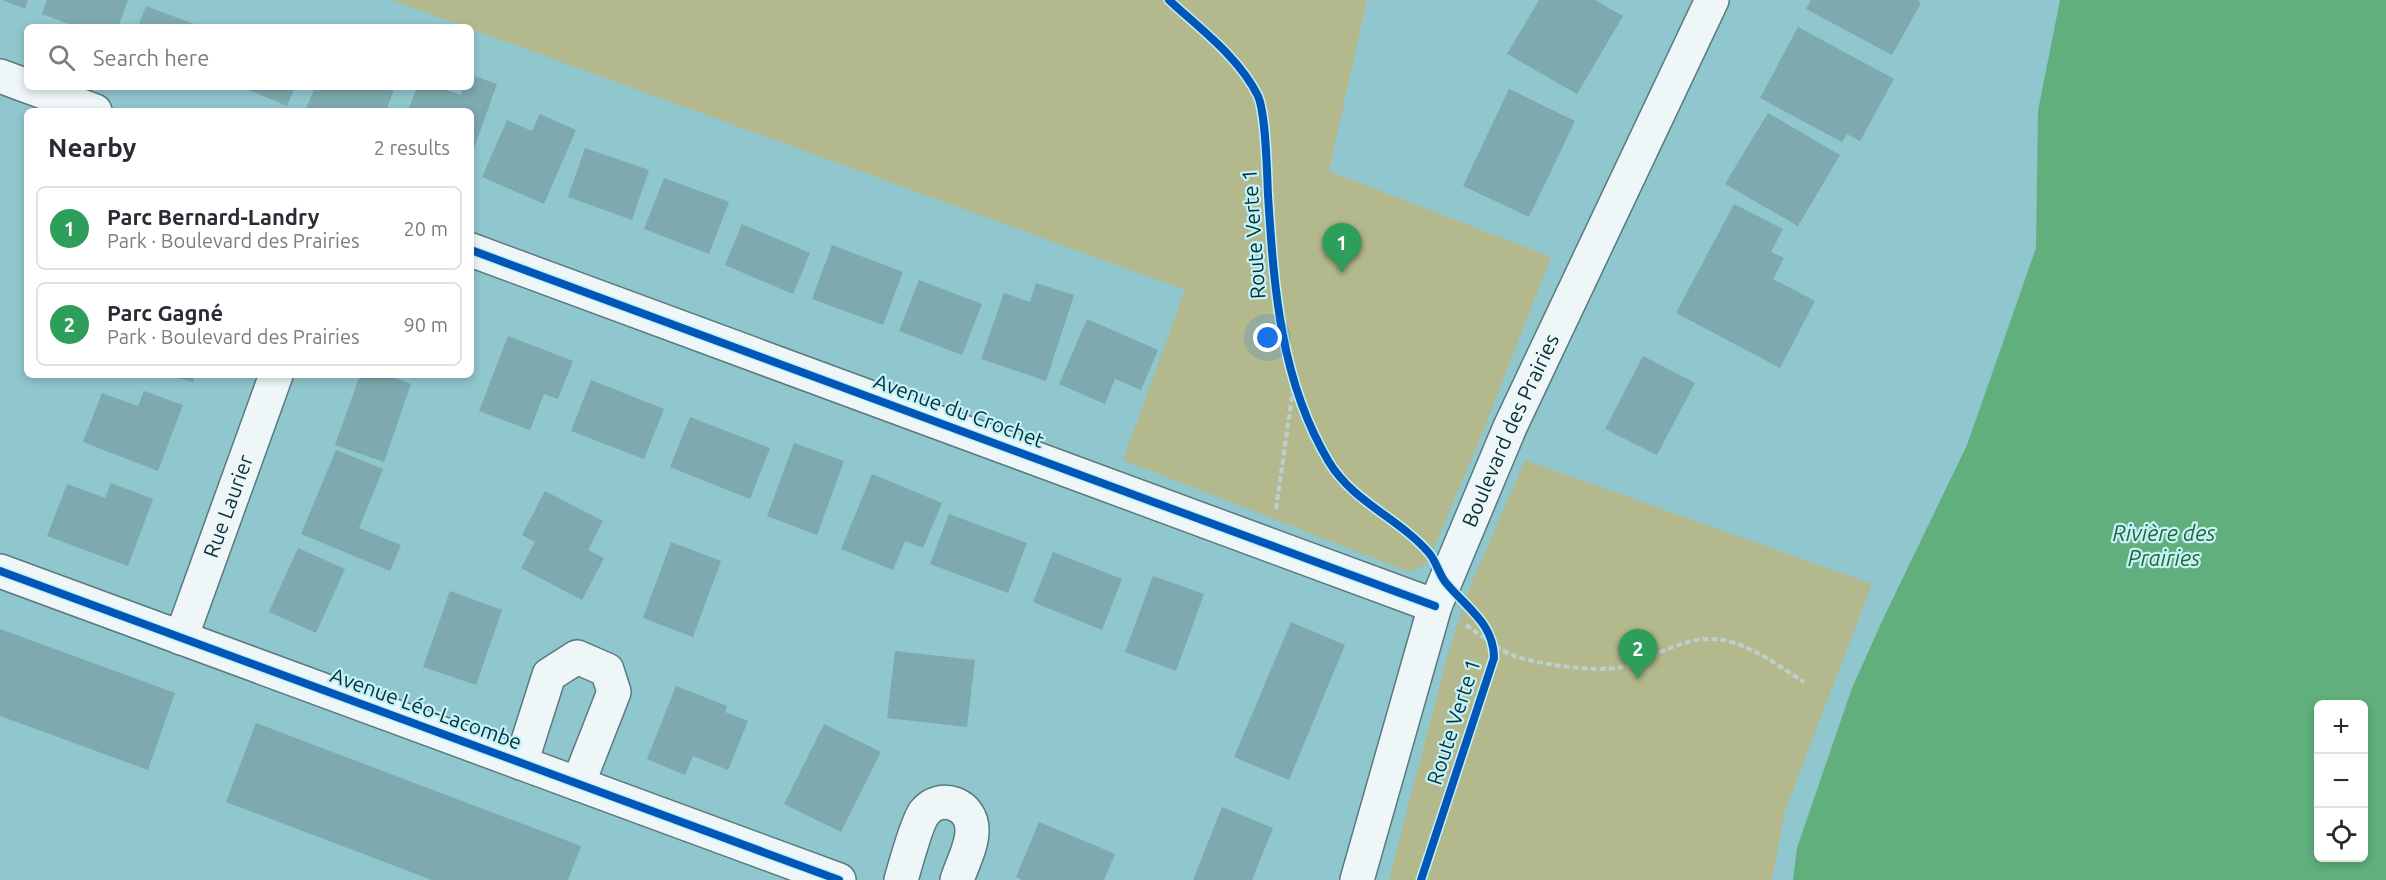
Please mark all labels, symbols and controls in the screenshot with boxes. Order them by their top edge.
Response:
search box [24,24,474,90]
icon: search [45,41,78,74]
text: Search here [93,45,209,70]
text: Nearby [48,133,136,162]
text: 2 results [374,136,450,159]
street label: Route Verte 1 [1236,168,1270,300]
text: Parc Bernard-Landry [107,204,319,229]
text: 1 [64,217,75,240]
text: 20 m [404,217,448,240]
pin: 1 [1322,224,1362,273]
text: Park · Boulevard des Prairies [107,229,360,252]
text: Parc Gagné [107,300,223,325]
text: 2 [64,313,75,336]
text: 90 m [404,313,448,336]
your location [1253,323,1282,352]
text: Park · Boulevard des Prairies [107,325,360,348]
street label: Boulevard des Prairies [1457,330,1563,530]
street label: Avenue du Crochet [871,368,1048,452]
street label: Rue Laurier [198,451,257,561]
water label: Rivière des Prairies [2112,520,2216,570]
pin: 2 [1618,630,1658,679]
street label: Route Verte 1 [1421,656,1485,787]
street label: Avenue Léo-Lacombe [327,662,525,754]
map controls [2314,700,2368,862]
button: + [2314,700,2368,754]
button: − [2314,754,2368,808]
button: locate [2314,808,2368,862]

